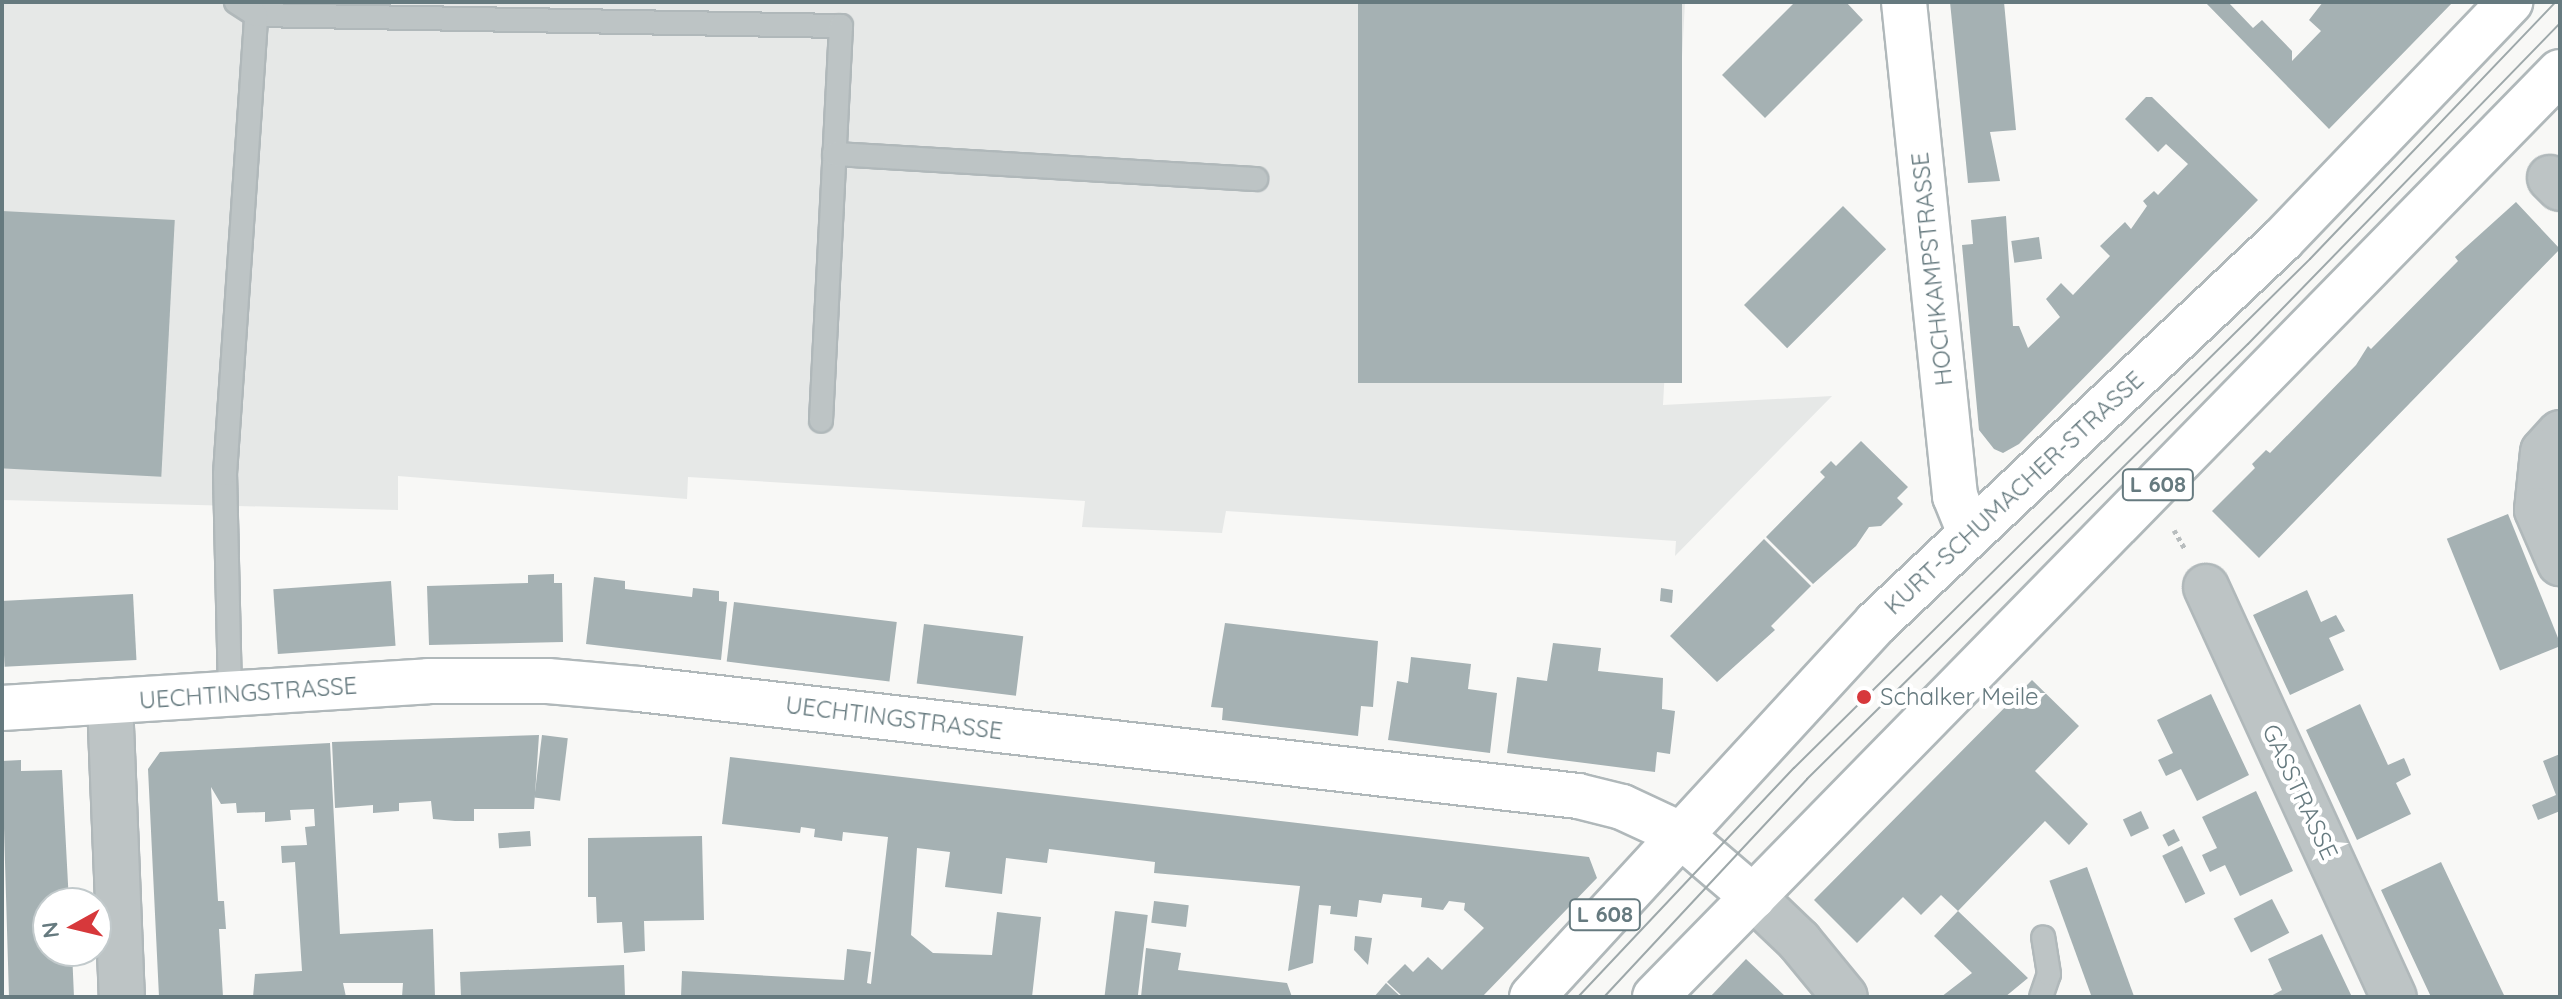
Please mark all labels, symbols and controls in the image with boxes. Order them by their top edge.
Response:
street label: HOCHKAMPSTRASSE [1905,151,1959,387]
street label: KURT-SCHUMACHER-STRASSE [1879,365,2149,621]
road number: L 608 [2120,467,2196,503]
street label: UECHTINGSTRASSE [138,671,358,715]
place label: Schalker Meile [1880,683,2039,711]
marker: Schalker Meile [1855,688,1873,706]
street label: UECHTINGSTRASSE [784,690,1004,746]
street label: GASSTRASSE [2256,720,2344,864]
north arrow [32,887,112,967]
road number: L 608 [1567,897,1643,933]
text: N [35,920,65,940]

